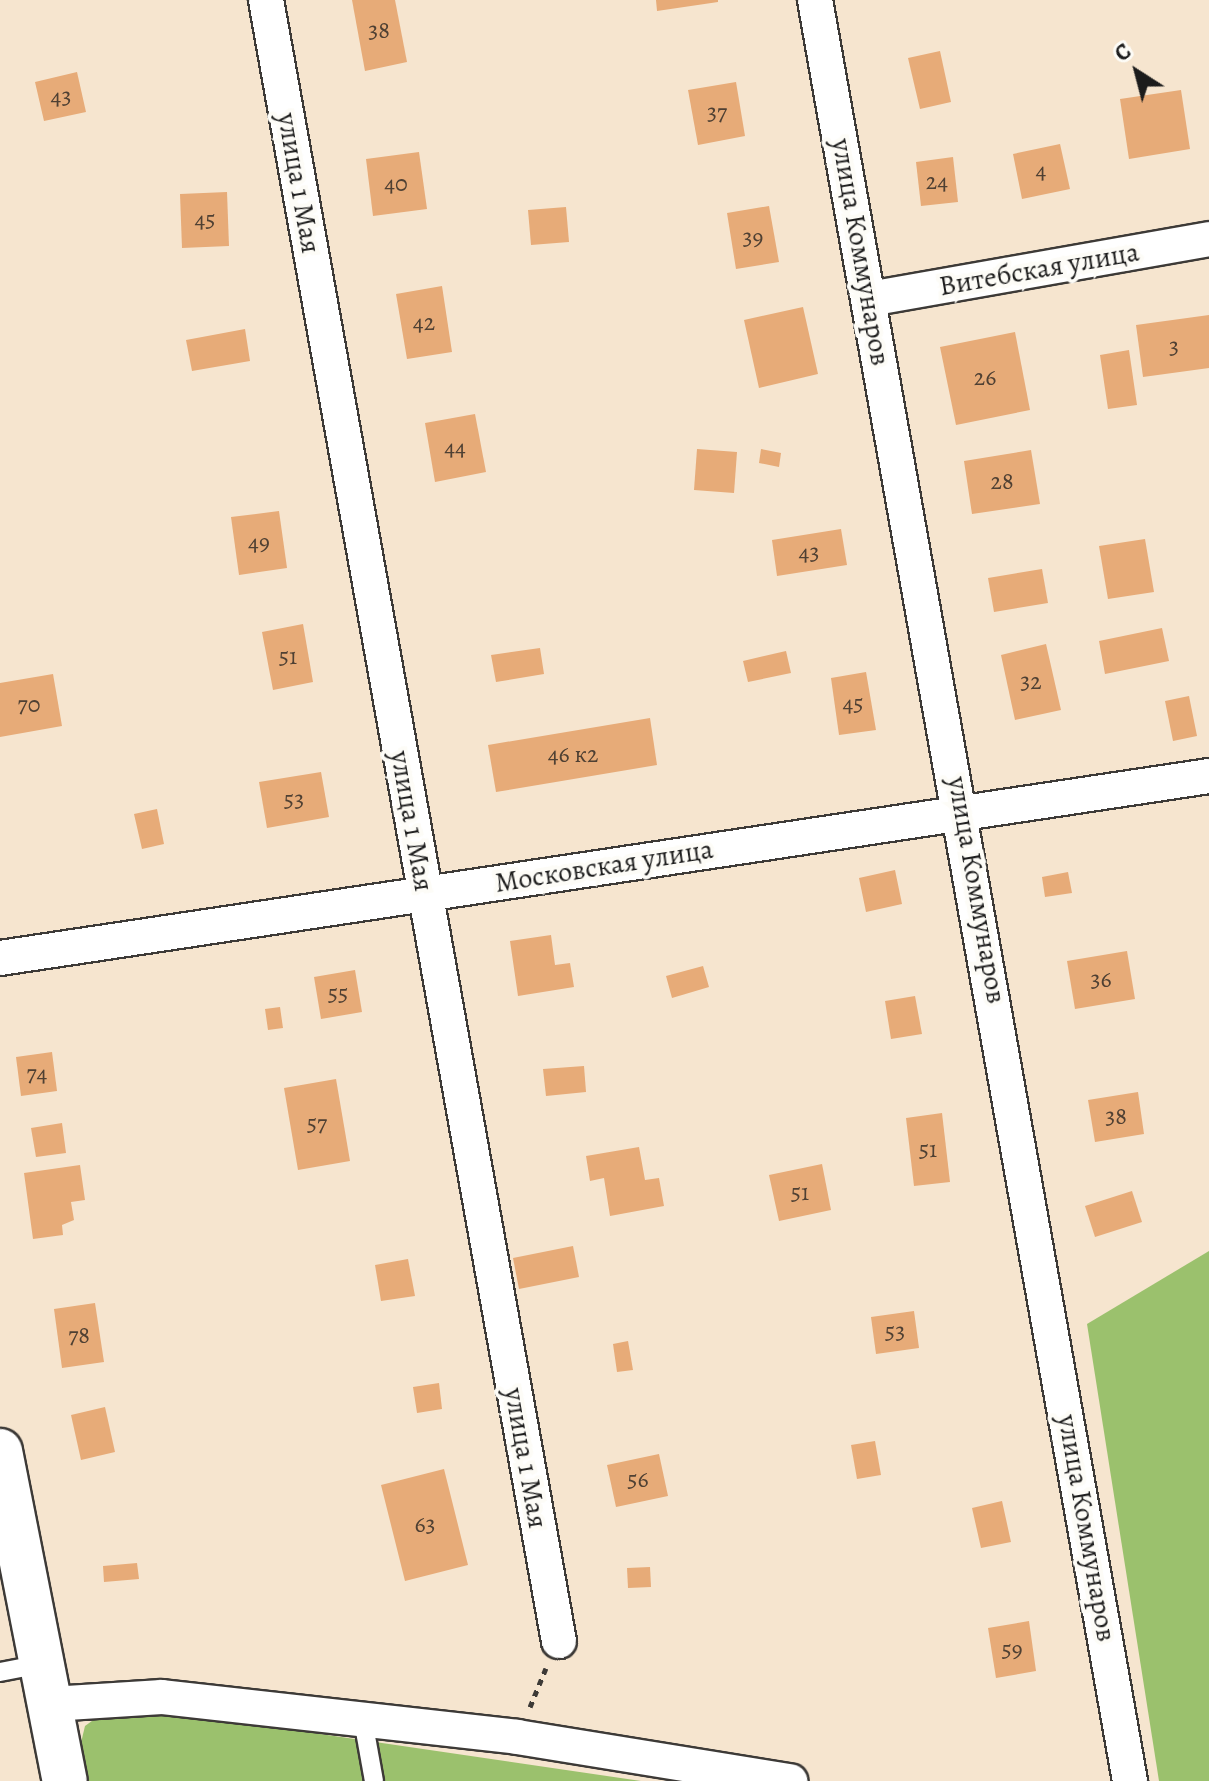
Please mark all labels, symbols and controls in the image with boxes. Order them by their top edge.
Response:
house number: 38 [368,17,390,45]
north arrow [1097,32,1177,112]
text: С [1109,36,1137,69]
house number: 43 [51,83,71,111]
house number: 37 [707,99,727,127]
street label: улица 1 Мая [270,110,328,256]
street label: улица Коммунаров [825,136,897,368]
house number: 4 [1036,157,1046,185]
house number: 24 [926,168,948,196]
house number: 40 [384,170,408,198]
house number: 45 [194,206,216,234]
house number: 39 [743,224,763,252]
street label: Витебская улица [936,235,1142,303]
house number: 42 [413,309,435,337]
house number: 3 [1169,333,1179,361]
house number: 26 [974,364,996,392]
house number: 44 [444,434,466,462]
house number: 28 [990,468,1014,496]
house number: 49 [248,529,270,557]
house number: 43 [799,539,819,567]
house number: 51 [279,643,297,671]
house number: 32 [1020,668,1042,696]
house number: 45 [842,690,864,718]
house number: 70 [18,691,40,719]
house number: 46 к2 [548,741,598,769]
street label: улица 1 Мая [383,748,441,894]
street label: улица Коммунаров [941,774,1013,1006]
house number: 53 [284,786,304,814]
street label: Московская улица [493,832,715,900]
house number: 36 [1090,966,1112,994]
house number: 55 [328,980,348,1008]
house number: 74 [27,1060,47,1088]
house number: 38 [1105,1103,1127,1131]
house number: 57 [307,1110,327,1138]
house number: 51 [919,1136,937,1164]
house number: 51 [791,1179,809,1207]
house number: 53 [885,1318,905,1346]
house number: 78 [68,1322,90,1350]
street label: улица 1 Мая [497,1385,555,1531]
street label: улица Коммунаров [1051,1412,1123,1644]
house number: 56 [627,1466,649,1494]
house number: 63 [414,1511,436,1539]
house number: 59 [1001,1636,1023,1664]

